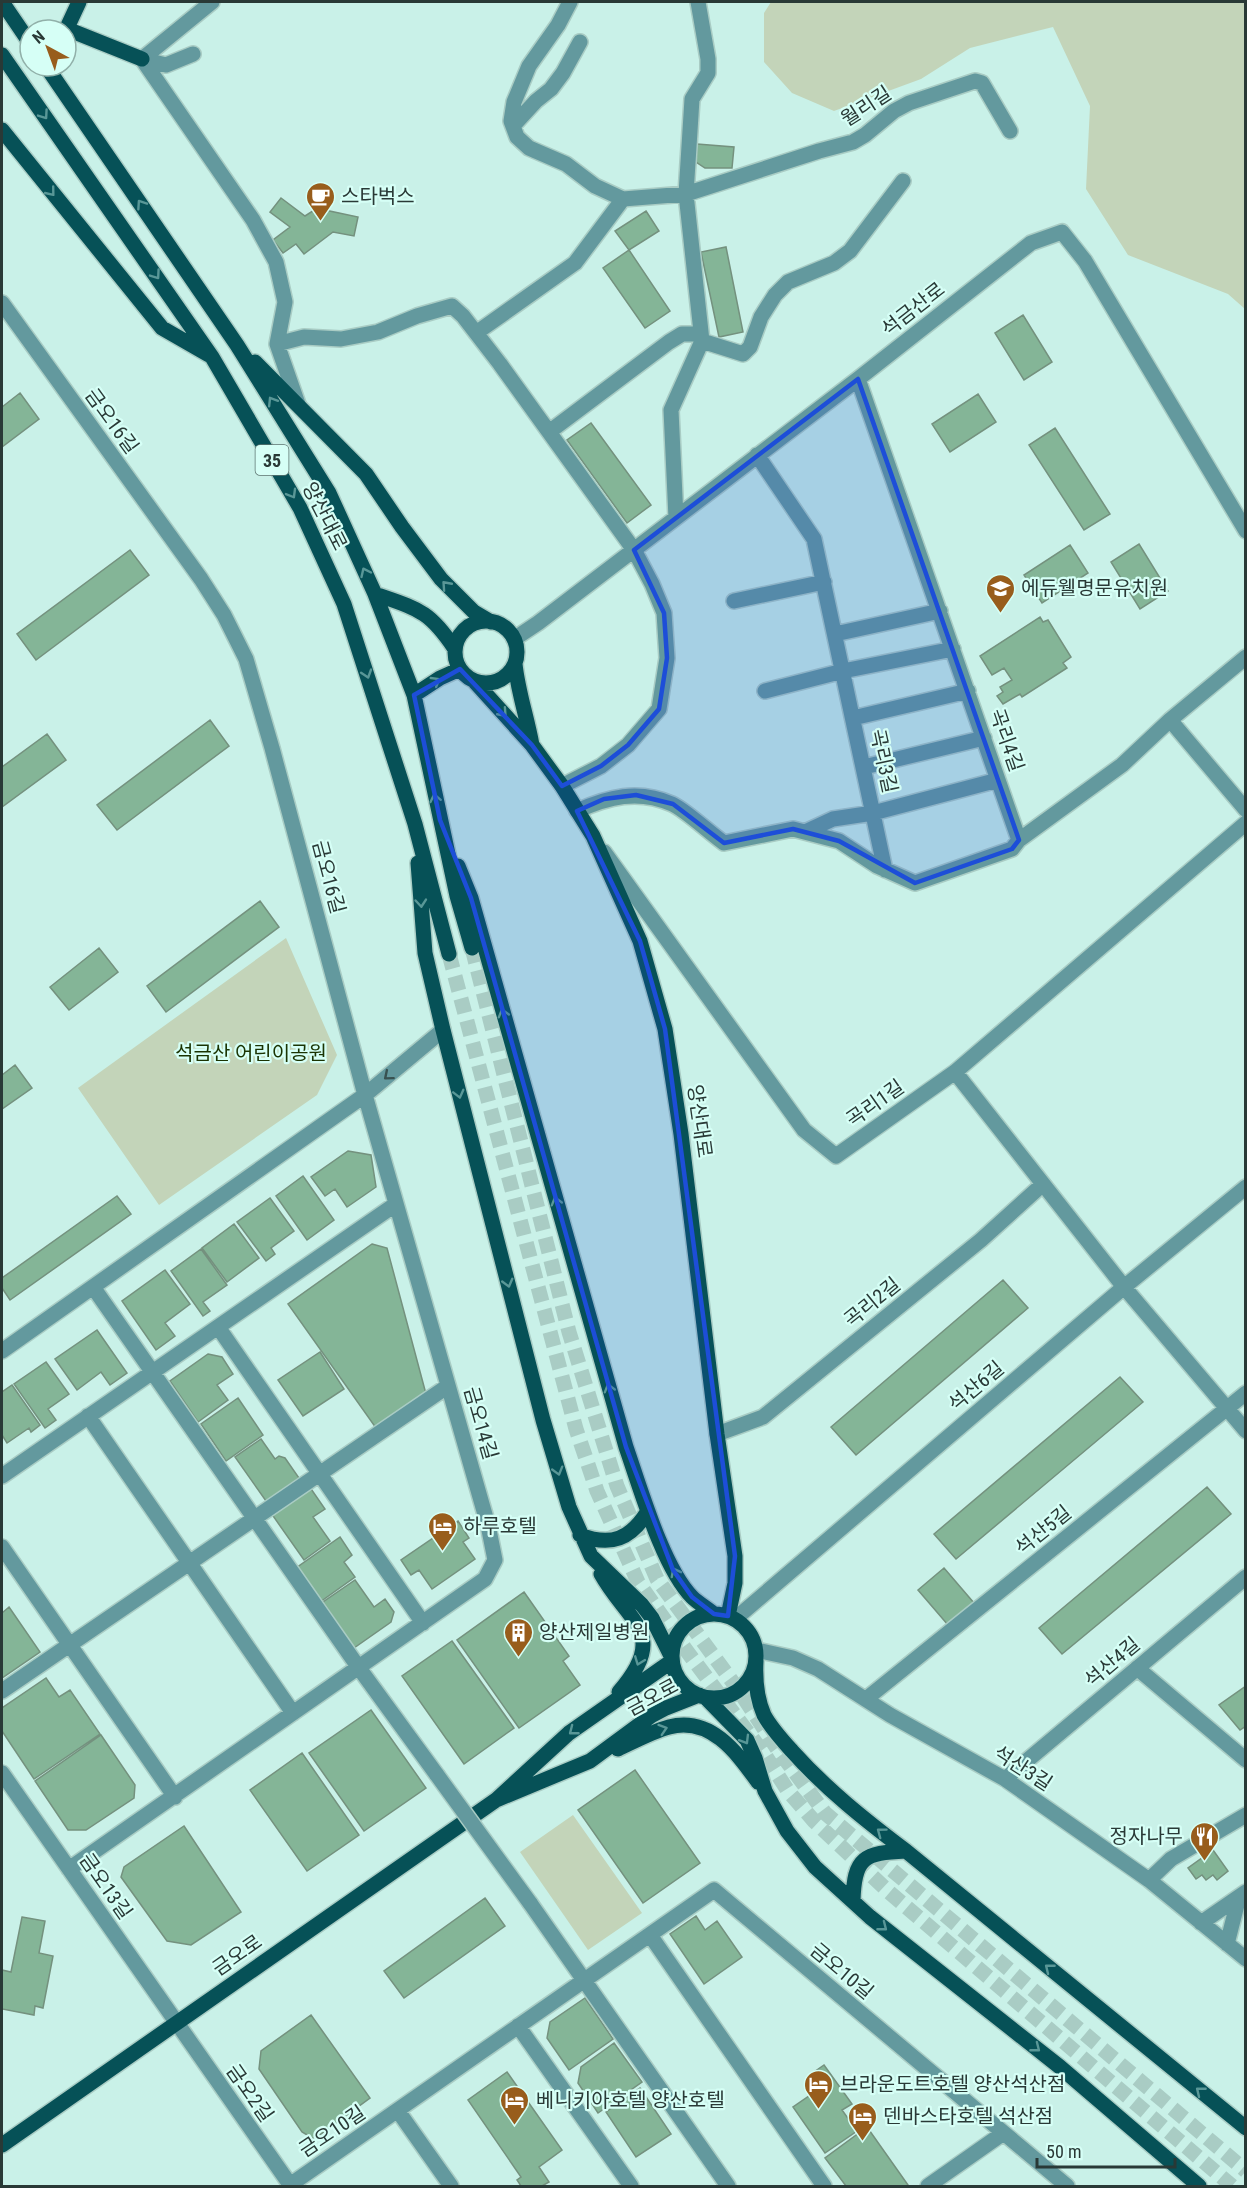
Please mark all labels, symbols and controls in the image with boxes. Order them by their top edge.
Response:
north arrow [18,18,78,78]
text: N [29,27,48,47]
street label: 월리길 [836,81,896,131]
one-way arrow [37,109,48,120]
cafe icon: 스타벅스 [304,180,336,222]
place label: 스타벅스 [341,184,415,208]
one-way arrow [43,186,54,197]
one-way arrow [137,200,148,211]
one-way arrow [149,269,160,280]
street label: 석금산로 [877,277,949,341]
street label: 금오16길 [80,384,144,458]
one-way arrow [269,397,280,408]
road number: 35 [256,445,288,475]
street label: 양산대로 [298,478,352,554]
one-way arrow [285,488,296,498]
one-way arrow [361,568,373,579]
school or university icon: 에듀웰명문유치원 [984,572,1016,614]
place label: 에듀웰명문유치원 [1021,576,1168,600]
one-way arrow [443,582,454,593]
one-way arrow [360,668,372,679]
one-way arrow [430,676,440,688]
street label: 곡리4길 [985,705,1029,775]
one-way arrow [496,706,507,717]
street label: 곡리3길 [865,727,903,795]
one-way arrow [430,793,443,803]
street label: 금오16길 [308,838,350,916]
one-way arrow [414,898,427,908]
one-way arrow [498,1008,510,1019]
park label: 석금산 어린이공원 [175,1041,327,1065]
one-way arrow [384,1069,395,1080]
street label: 곡리1길 [841,1075,909,1131]
street label: 양산대로 [683,1083,717,1159]
one-way arrow [452,1088,464,1099]
one-way arrow [551,1196,563,1207]
street label: 곡리2길 [839,1272,905,1332]
one-way arrow [500,1277,513,1287]
street label: 석산6길 [943,1356,1009,1416]
street label: 금오14길 [459,1384,503,1462]
one-way arrow [604,1384,616,1394]
one-way arrow [551,1465,563,1476]
street label: 석산5길 [1010,1500,1076,1560]
hotel icon: 하루호텔 [426,1510,458,1552]
place label: 하루호텔 [463,1514,537,1538]
one-way arrow [671,1567,682,1578]
building icon: 양산제일병원 [502,1616,534,1658]
place label: 양산제일병원 [539,1620,649,1644]
street label: 석산4길 [1079,1632,1145,1692]
one-way arrow [633,1655,646,1665]
street label: 금오로 [622,1673,682,1721]
one-way arrow [568,1724,579,1735]
one-way arrow [657,1724,668,1737]
one-way arrow [738,1734,750,1744]
street label: 석산3길 [989,1740,1057,1796]
restaurant icon: 정자나무 [1188,1820,1220,1862]
place label: 정자나무 [1109,1824,1183,1848]
one-way arrow [877,1828,888,1839]
street label: 금오13길 [75,1848,137,1924]
one-way arrow [877,1920,888,1931]
street label: 금오로 [208,1929,266,1981]
street label: 금오10길 [806,1938,878,2004]
one-way arrow [1045,1965,1056,1976]
one-way arrow [1030,2041,1041,2052]
street label: 금오2길 [222,2059,278,2127]
hotel icon: 브라운도트호텔 양산석산점 [803,2068,835,2110]
place label: 브라운도트호텔 양산석산점 [840,2072,1065,2096]
hotel icon: 베니키아호텔 양산호텔 [499,2084,531,2126]
place label: 베니키아호텔 양산호텔 [536,2088,725,2112]
one-way arrow [1196,2088,1207,2099]
street label: 금오10길 [294,2100,370,2162]
hotel icon: 덴바스타호텔 석산점 [846,2100,878,2142]
place label: 덴바스타호텔 석산점 [883,2104,1053,2128]
scale bar [1037,2131,1175,2169]
text: 50 m [1046,2141,1081,2162]

